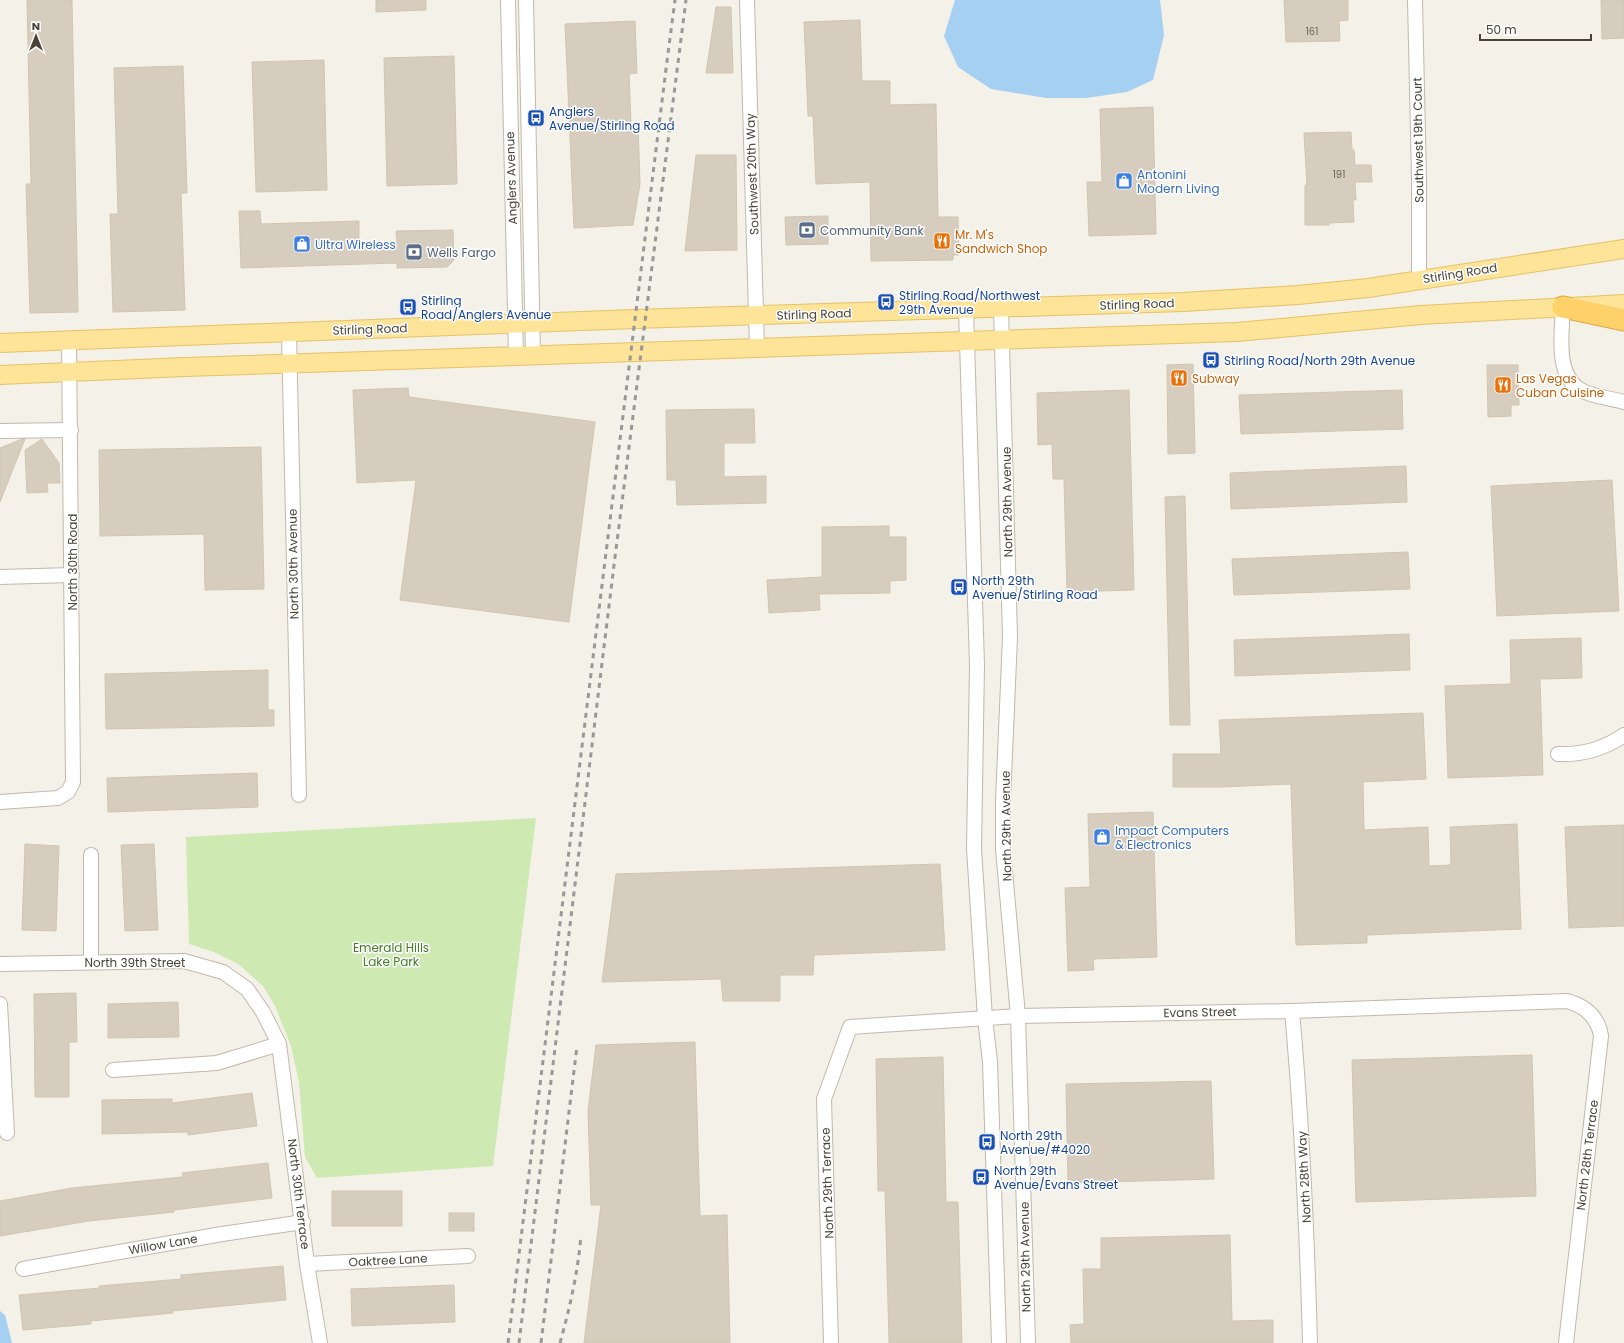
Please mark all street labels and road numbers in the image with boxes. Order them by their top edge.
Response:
street label: Southwest 19th Court [1408,77,1428,203]
street label: Southwest 20th Way [741,113,763,235]
street label: Anglers Avenue [501,131,521,225]
street label: Stirling Road [1422,259,1498,287]
street label: Stirling Road [1099,294,1175,314]
street label: Stirling Road [776,304,852,324]
street label: Stirling Road [332,319,408,339]
street label: North 29th Avenue [998,447,1016,557]
street label: North 30th Avenue [284,508,302,620]
street label: North 30th Road [64,514,81,610]
street label: North 29th Avenue [997,771,1015,881]
street label: North 39th Street [85,954,185,971]
street label: Evans Street [1163,1003,1237,1021]
street label: North 28th Terrace [1572,1099,1602,1211]
street label: North 29th Terrace [817,1127,837,1239]
street label: North 28th Way [1293,1130,1315,1223]
street label: North 30th Terrace [284,1138,314,1250]
street label: North 29th Avenue [1016,1202,1034,1312]
street label: Willow Lane [127,1230,199,1258]
street label: Oaktree Lane [348,1249,428,1271]

